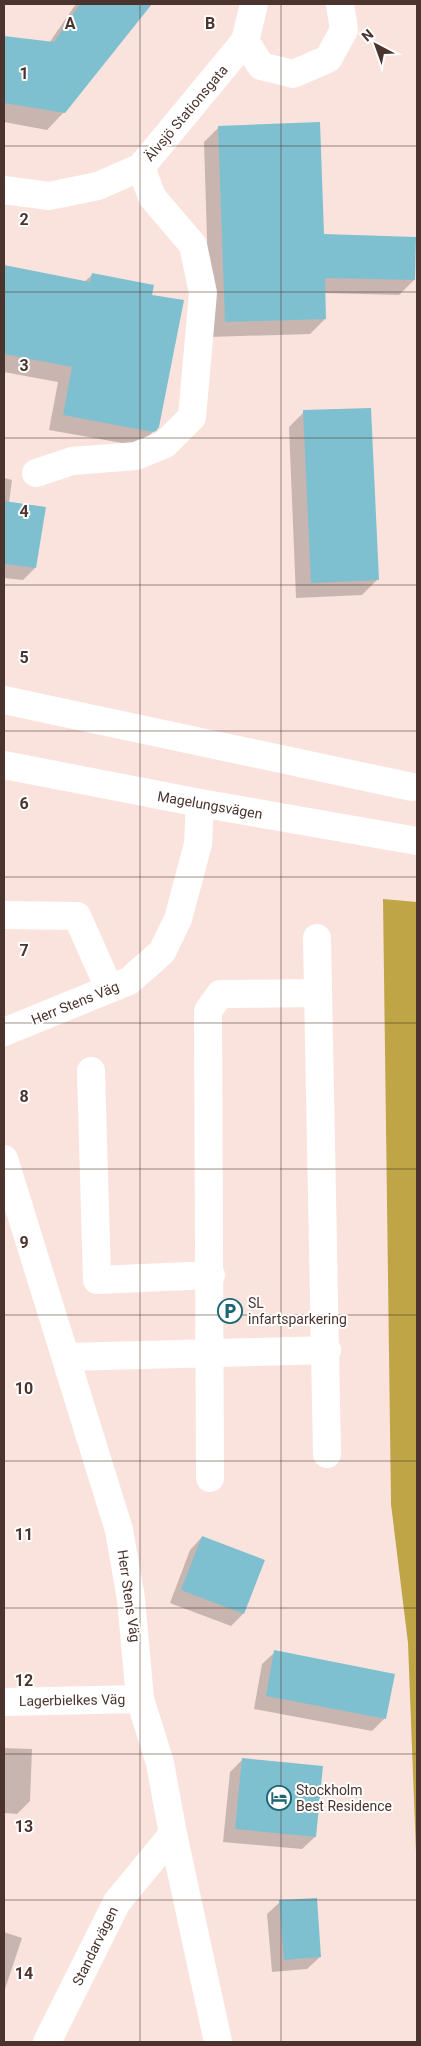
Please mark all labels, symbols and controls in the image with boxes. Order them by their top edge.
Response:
text: A [65,14,76,33]
text: B [205,14,215,33]
north arrow [351,20,401,70]
text: N [358,26,376,44]
street label: Älvsjö Stationsgata [141,62,231,164]
text: 1 [19,64,29,83]
text: 2 [19,210,29,229]
text: 3 [19,356,29,375]
text: 4 [19,502,29,521]
text: 5 [19,648,29,667]
street label: Magelungsvägen [156,788,264,822]
text: 6 [19,794,29,813]
text: 7 [19,941,29,960]
street label: Herr Stens Väg [29,978,121,1028]
text: 8 [19,1087,29,1106]
text: 9 [19,1233,29,1252]
place label: SL infartsparkering [248,1295,347,1327]
parking icon: SL infartsparkering [217,1298,243,1324]
text: 10 [15,1379,33,1398]
text: 11 [15,1525,33,1544]
street label: Herr Stens Väg [115,1549,143,1643]
text: 12 [15,1671,33,1690]
street label: Lagerbielkes Väg [19,1691,125,1709]
place label: Stockholm Best Residence [296,1782,392,1814]
hotel icon: Stockholm Best Residence [266,1785,292,1811]
text: 13 [15,1817,33,1836]
street label: Standarvägen [69,1904,121,1988]
text: 14 [15,1964,33,1983]

